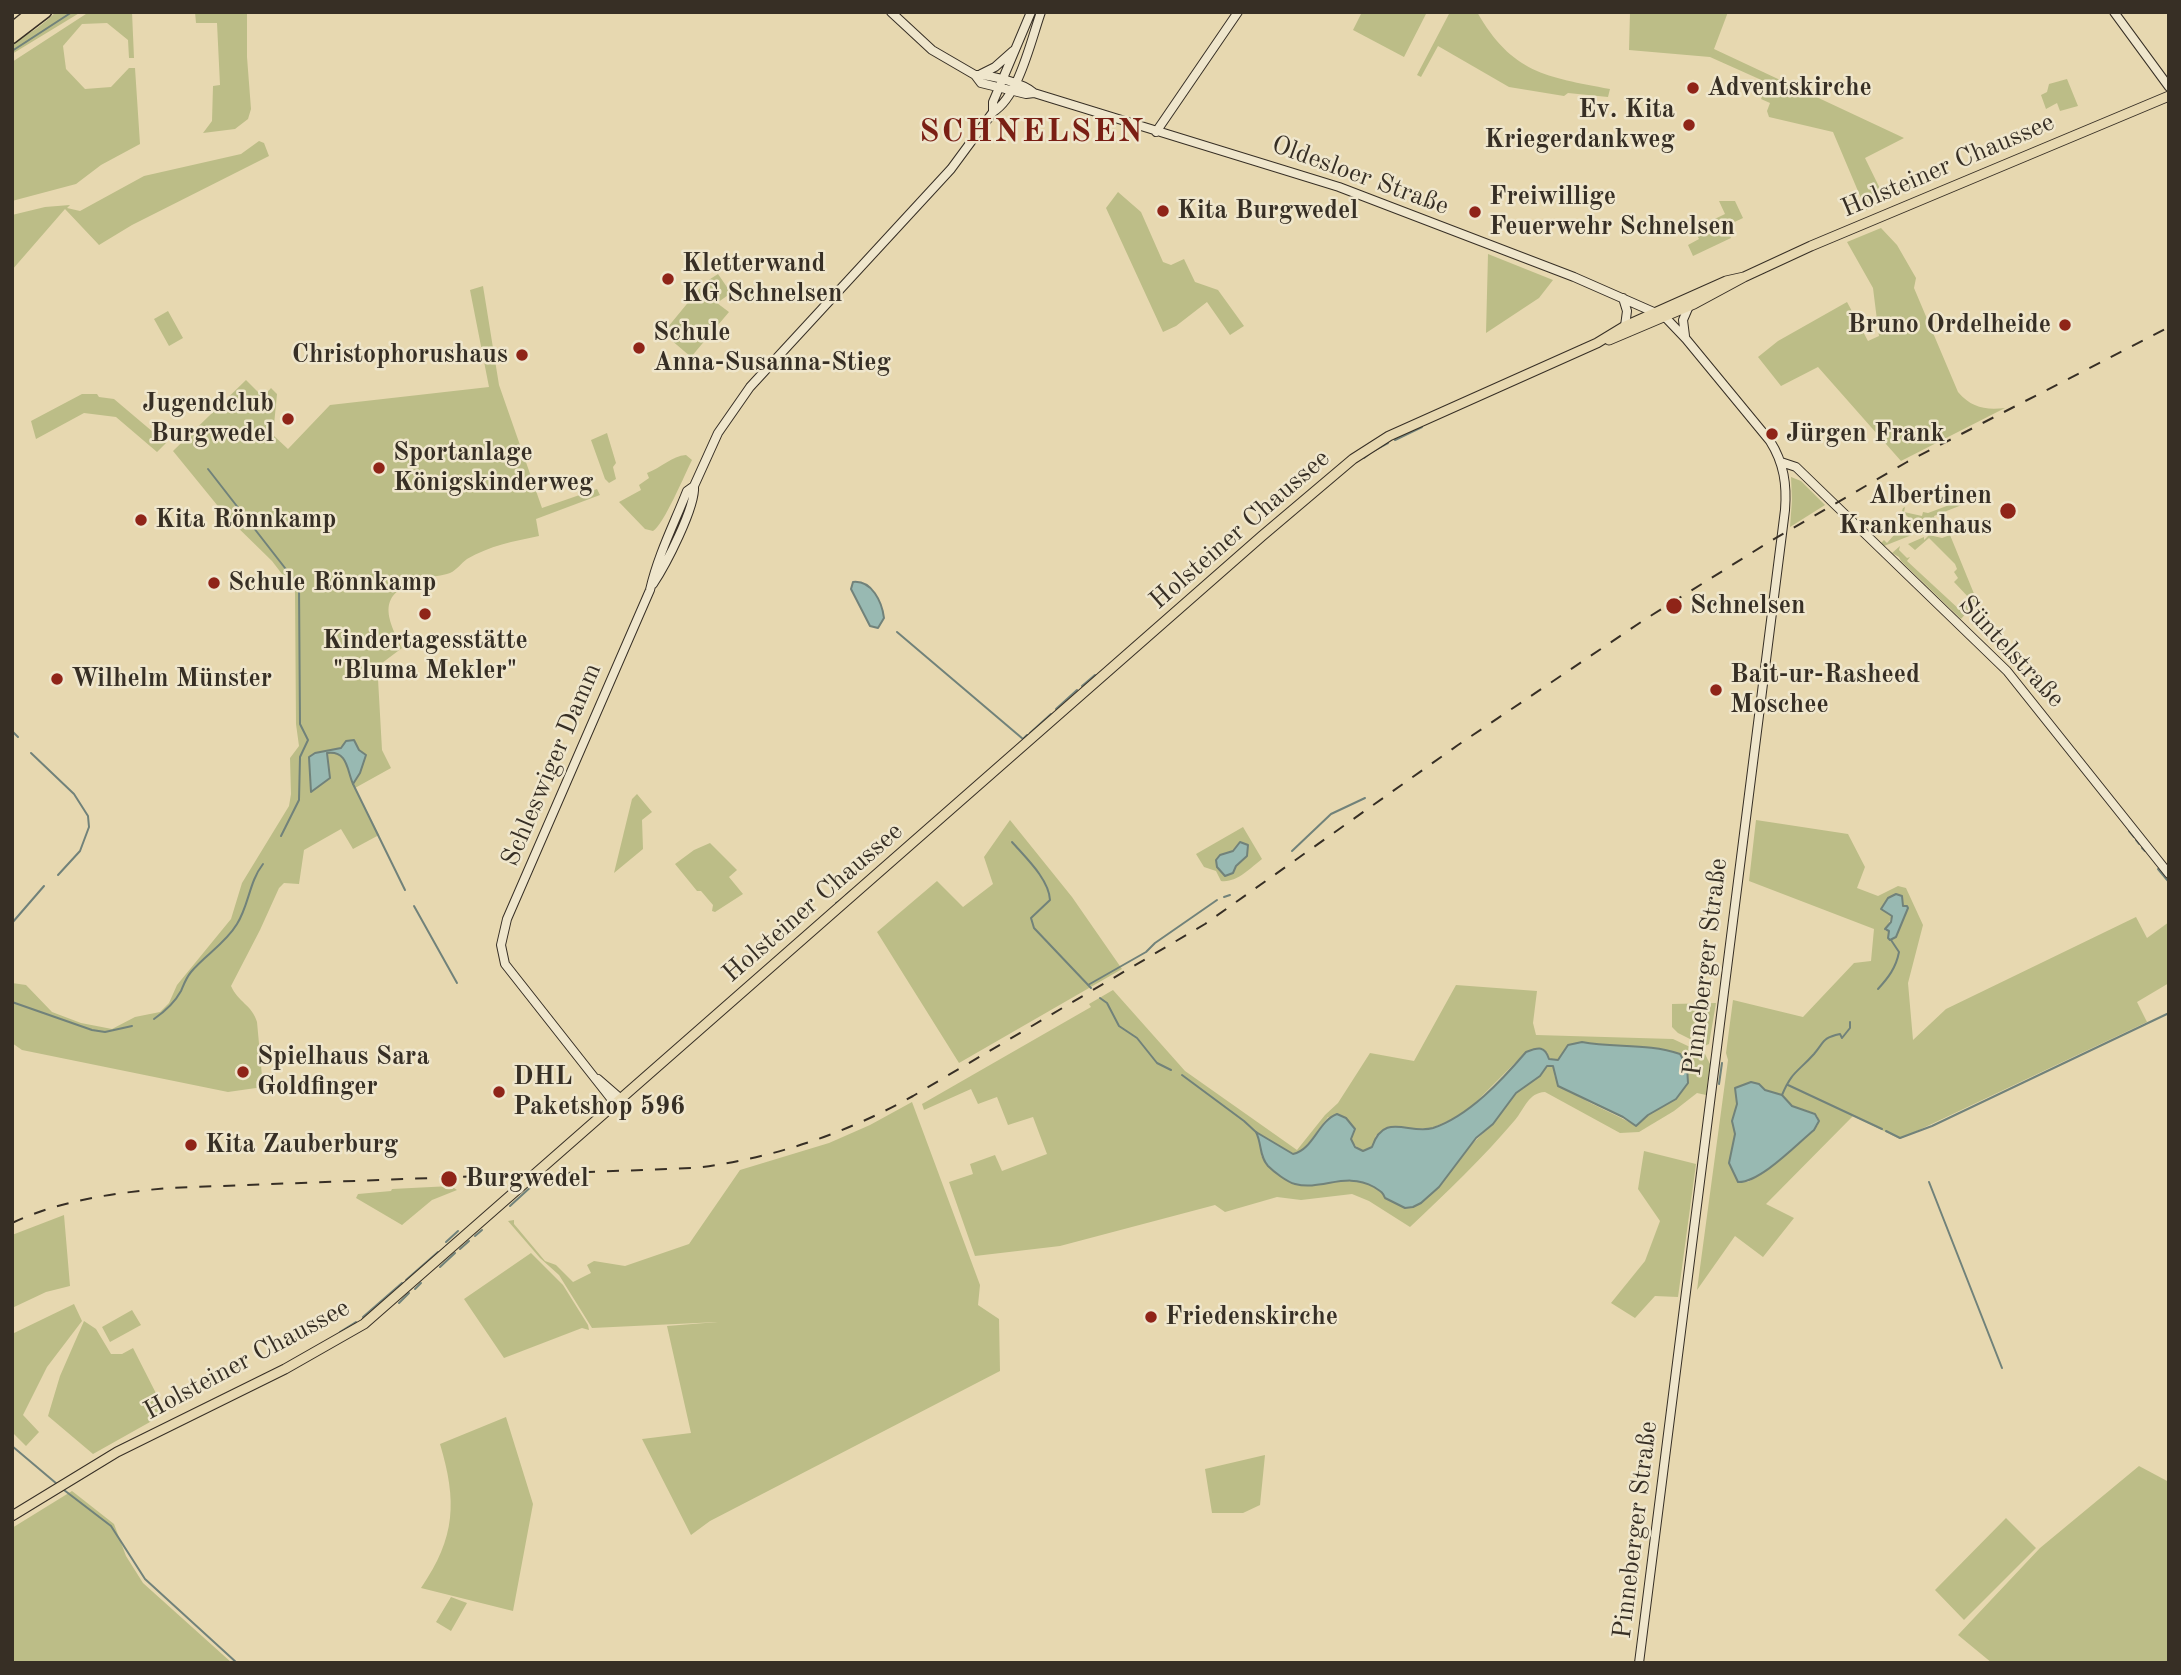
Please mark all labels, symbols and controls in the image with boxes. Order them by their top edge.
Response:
place label: Adventskirche [1707,72,1872,104]
marker: Adventskirche [1685,80,1701,96]
place label: Ev. Kita Kriegerdankweg [1484,94,1675,156]
street label: Holsteiner Chaussee [1837,107,2059,225]
district label: SCHNELSEN [920,112,1144,152]
marker: Ev. Kita Kriegerdankweg [1681,117,1697,133]
street label: Oldesloer Straße [1267,129,1453,223]
place label: Freiwillige Feuerwehr Schnelsen [1489,181,1735,242]
place label: Kita Burgwedel [1177,195,1358,227]
marker: Kita Burgwedel [1155,203,1171,219]
marker: Freiwillige Feuerwehr Schnelsen [1467,204,1483,220]
place label: Kletterwand KG Schnelsen [682,248,842,310]
marker: Kletterwand KG Schnelsen [660,271,676,287]
place label: Bruno Ordelheide [1847,309,2051,341]
place label: Schule Anna-Susanna-Stieg [653,317,891,378]
marker: Bruno Ordelheide [2057,317,2073,333]
place label: Christophorushaus [292,339,508,371]
marker: Schule Anna-Susanna-Stieg [631,340,647,356]
marker: Christophorushaus [514,347,530,363]
place label: Jugendclub Burgwedel [142,388,274,450]
marker: Jugendclub Burgwedel [280,411,296,427]
place label: Jürgen Frank [1786,418,1945,450]
marker: Jürgen Frank [1764,426,1780,442]
place label: Sportanlage Königskinderweg [393,437,594,498]
street label: Holsteiner Chaussee [1144,443,1336,617]
marker: Sportanlage Königskinderweg [371,460,387,476]
place label: Albertinen Krankenhaus [1838,480,1992,542]
marker: Albertinen Krankenhaus [1998,501,2018,521]
place label: Kita Rönnkamp [155,504,336,536]
marker: Kita Rönnkamp [133,512,149,528]
place label: Schule Rönnkamp [228,567,436,599]
marker: Schule Rönnkamp [206,575,222,591]
place label: Schnelsen [1690,590,1805,622]
street label: Süntelstraße [1951,590,2071,714]
marker: Schnelsen [1664,596,1684,616]
marker: Kindertagesstätte "Bluma Mekler" [417,606,433,622]
place label: Kindertagesstätte "Bluma Mekler" [322,625,528,686]
street label: Schleswiger Damm [495,659,609,871]
place label: Bait-ur-Rasheed Moschee [1730,659,1920,720]
place label: Wilhelm Münster [71,663,272,695]
marker: Wilhelm Münster [49,671,65,687]
marker: Bait-ur-Rasheed Moschee [1708,682,1724,698]
street label: Holsteiner Chaussee [717,816,909,990]
street label: Pinneberger Straße [1677,856,1735,1078]
place label: Spielhaus Sara Goldfinger [257,1041,430,1102]
place label: DHL Paketshop 596 [513,1061,685,1122]
marker: Spielhaus Sara Goldfinger [235,1064,251,1080]
marker: DHL Paketshop 596 [491,1084,507,1100]
place label: Kita Zauberburg [205,1129,398,1161]
marker: Kita Zauberburg [183,1137,199,1153]
place label: Burgwedel [465,1163,589,1195]
marker: Burgwedel [439,1169,459,1189]
street label: Holsteiner Chaussee [139,1293,355,1427]
place label: Friedenskirche [1165,1301,1338,1333]
marker: Friedenskirche [1143,1309,1159,1325]
street label: Pinneberger Straße [1607,1419,1665,1641]

